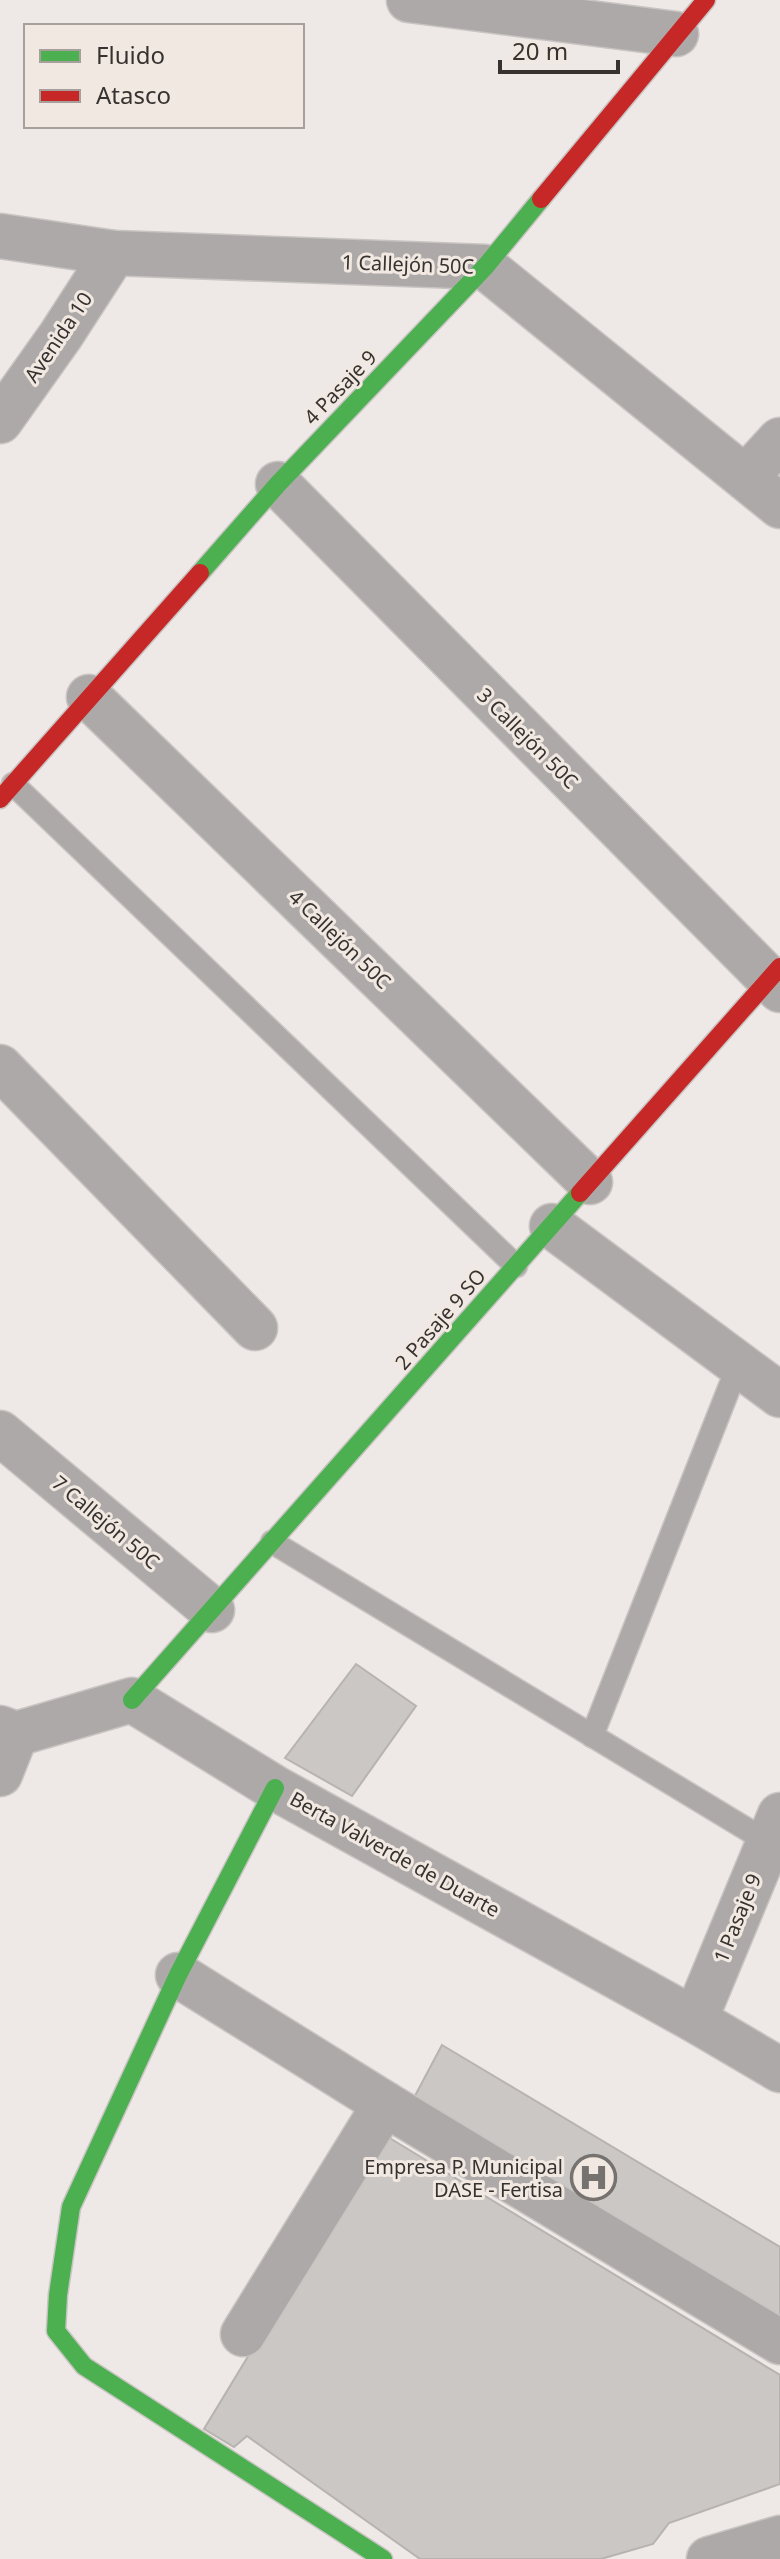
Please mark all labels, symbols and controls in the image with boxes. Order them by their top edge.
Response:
legend [24,24,304,128]
scale bar [500,24,618,74]
text: 20 m [512,34,568,67]
text: Fluido [96,38,165,71]
text: Atasco [96,78,171,111]
street label: 1 Callejón 50C [341,248,475,280]
street label: Avenida 10 [18,287,98,387]
street label: 4 Pasaje 9 [298,344,382,430]
street label: 3 Callejón 50C [472,682,585,795]
street label: 4 Callejón 50C [283,883,397,995]
street label: 2 Pasaje 9 SO [389,1263,491,1375]
street label: 7 Callejón 50C [47,1469,166,1575]
street label: Berta Valverde de Duarte [285,1785,505,1923]
street label: 1 Pasaje 9 [707,1869,767,1967]
place label: Empresa P. Municipal DASE - Fertisa [364,2153,563,2203]
hospital icon: Empresa P. Municipal DASE - Fertisa [570,2154,618,2202]

